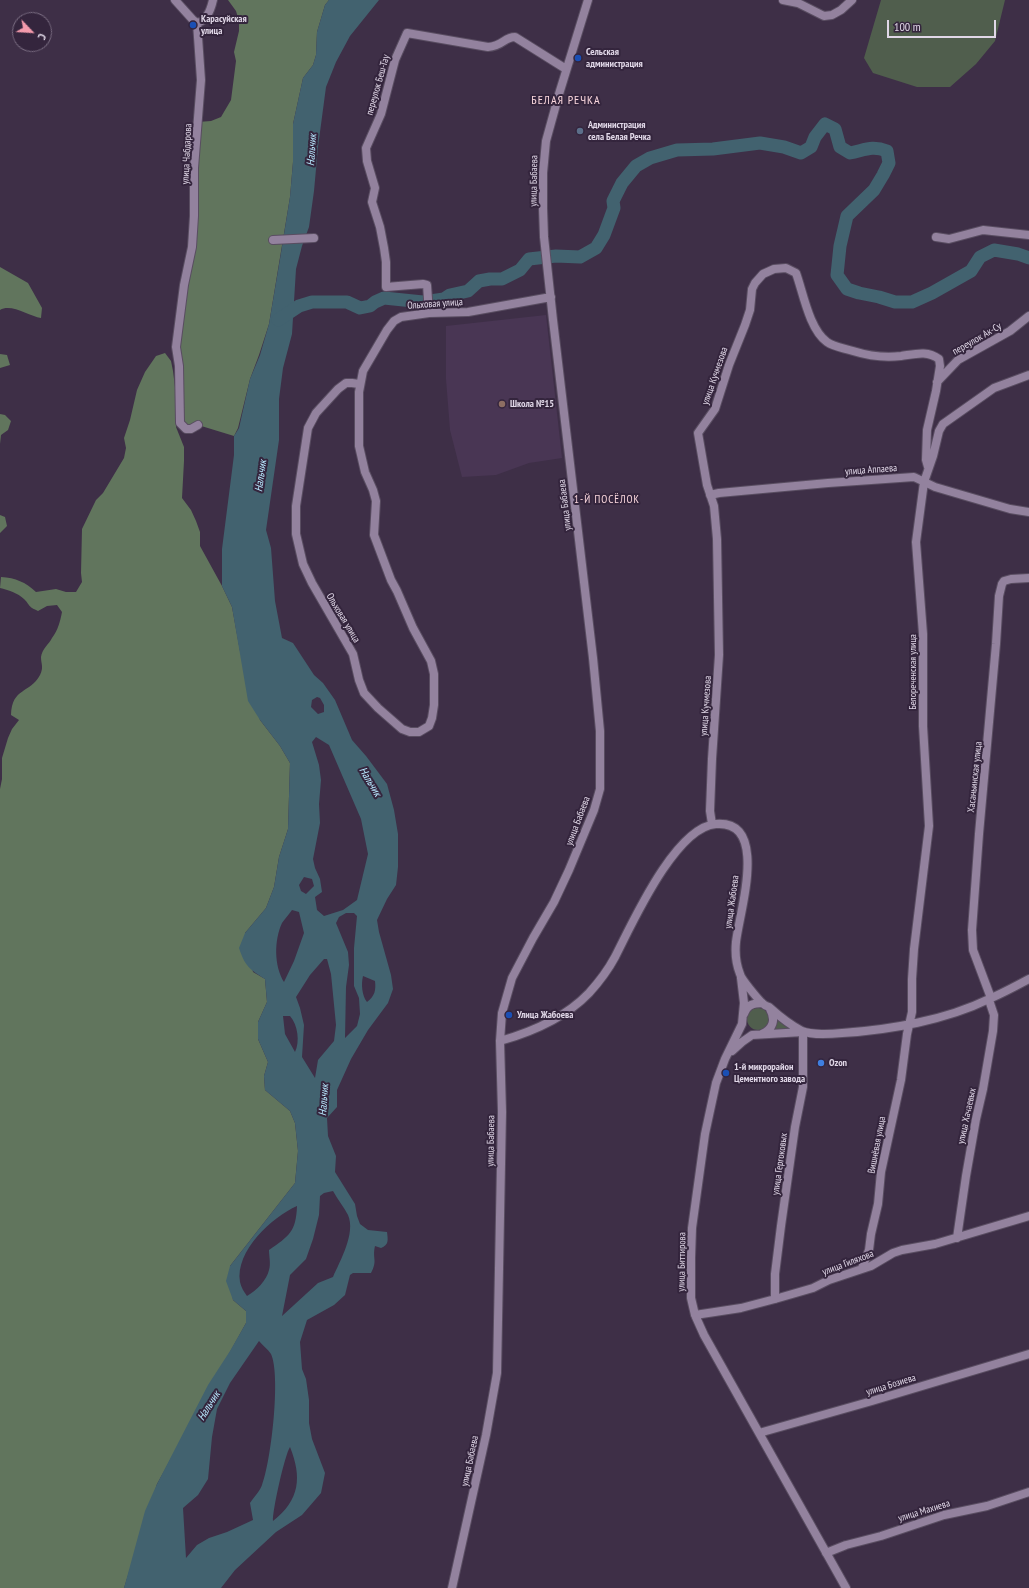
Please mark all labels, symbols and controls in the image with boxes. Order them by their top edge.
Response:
north arrow [12,12,52,52]
scale bar [889,12,998,38]
place label: Карасуйская улица [201,13,247,36]
text: 100 m [894,19,921,34]
marker: Карасуйская улица [188,20,198,30]
text: С [35,31,49,42]
place label: Сельская администрация [586,46,643,70]
street label: переулок Беш-Тау [364,53,392,117]
marker: Сельская администрация [573,53,583,63]
district label: БЕЛАЯ РЕЧКА [531,94,601,108]
place label: Администрация села Белая Речка [588,119,651,142]
street label: улица Чабдарова [179,123,195,185]
marker: Администрация села Белая Речка [575,126,585,136]
water label: Нальчик [304,134,320,166]
street label: улица Бабаева [528,155,540,207]
street label: Ольховая улица [407,296,463,312]
street label: переулок Ак-Су [950,320,1004,358]
street label: улица Кучмезова [699,345,731,407]
place label: Школа №15 [510,398,554,410]
marker: Школа №15 [497,399,507,409]
water label: Нальчик [252,459,270,493]
street label: улица Аппаева [845,462,897,478]
street label: улица Бабаева [556,479,574,531]
district label: 1-Й ПОСЁЛОК [574,493,640,507]
street label: Ольховая улица [324,591,362,645]
street label: Белореченская улица [907,634,919,710]
street label: улица Кучмезова [698,675,714,737]
street label: Хасаньинская улица [965,741,985,813]
water label: Нальчик [356,765,384,799]
street label: улица Бабаева [563,795,593,847]
street label: улица Жабоева [722,874,742,930]
place label: Улица Жабоева [517,1009,573,1021]
marker: Улица Жабоева [504,1010,514,1020]
place label: Ozon [829,1057,847,1069]
marker: Ozon [816,1058,826,1068]
place label: 1-й микрорайон Цементного завода [734,1061,805,1084]
marker: 1-й микрорайон Цементного завода [721,1068,731,1078]
water label: Нальчик [316,1084,332,1116]
street label: улица Хачаевых [955,1087,979,1145]
street label: улица Бабаева [485,1115,497,1167]
street label: Вишнёвая улица [866,1115,888,1175]
street label: улица Гергоковых [770,1132,790,1196]
street label: улица Биттирова [675,1232,689,1292]
street label: улица Гиляхова [821,1248,875,1278]
street label: улица Бозиева [865,1372,917,1398]
water label: Нальчик [195,1389,223,1423]
street label: улица Бабаева [459,1435,481,1487]
street label: улица Махиева [897,1497,951,1525]

